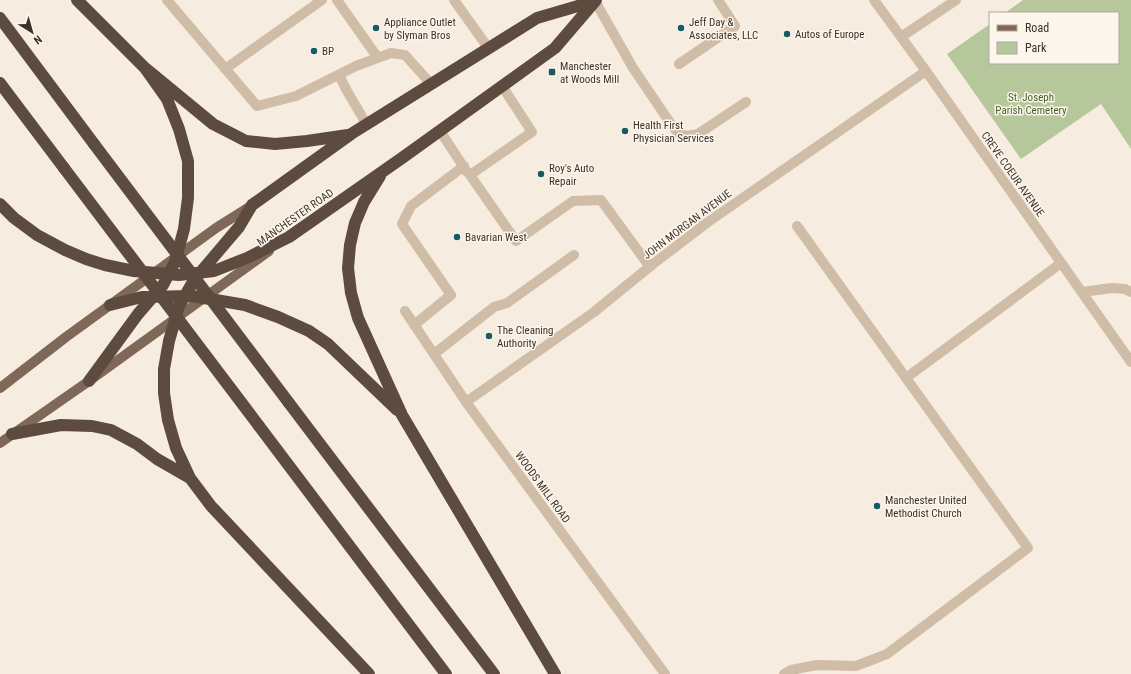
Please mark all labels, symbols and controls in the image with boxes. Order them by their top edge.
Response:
north arrow [12,12,52,52]
legend [989,12,1119,64]
place label: Appliance Outlet by Slyman Bros [384,16,456,42]
place label: Jeff Day & Associates, LLC [689,16,758,42]
text: Road [1025,21,1049,35]
marker: Appliance Outlet by Slyman Bros [371,23,381,33]
marker: Jeff Day & Associates, LLC [676,23,686,33]
place label: Autos of Europe [795,28,864,41]
marker: Autos of Europe [782,29,792,39]
text: N [31,32,44,47]
text: Park [1025,41,1047,55]
place label: BP [322,45,334,58]
marker: BP [309,46,319,56]
place label: Manchester at Woods Mill [560,60,619,86]
marker: Manchester at Woods Mill [547,67,557,77]
park label: St. Joseph Parish Cemetery [995,91,1067,117]
place label: Health First Physician Services [633,119,714,145]
marker: Health First Physician Services [620,126,630,136]
street label: CREVE COEUR AVENUE [978,129,1047,220]
place label: Roy's Auto Repair [549,162,595,188]
marker: Roy's Auto Repair [536,169,546,179]
street label: MANCHESTER ROAD [255,186,336,249]
street label: JOHN MORGAN AVENUE [641,187,734,262]
place label: Bavarian West [465,231,527,244]
marker: Bavarian West [452,232,462,242]
place label: The Cleaning Authority [497,324,554,350]
marker: The Cleaning Authority [484,331,494,341]
street label: WOODS MILL ROAD [512,449,573,526]
place label: Manchester United Methodist Church [885,494,967,520]
marker: Manchester United Methodist Church [872,501,882,511]

